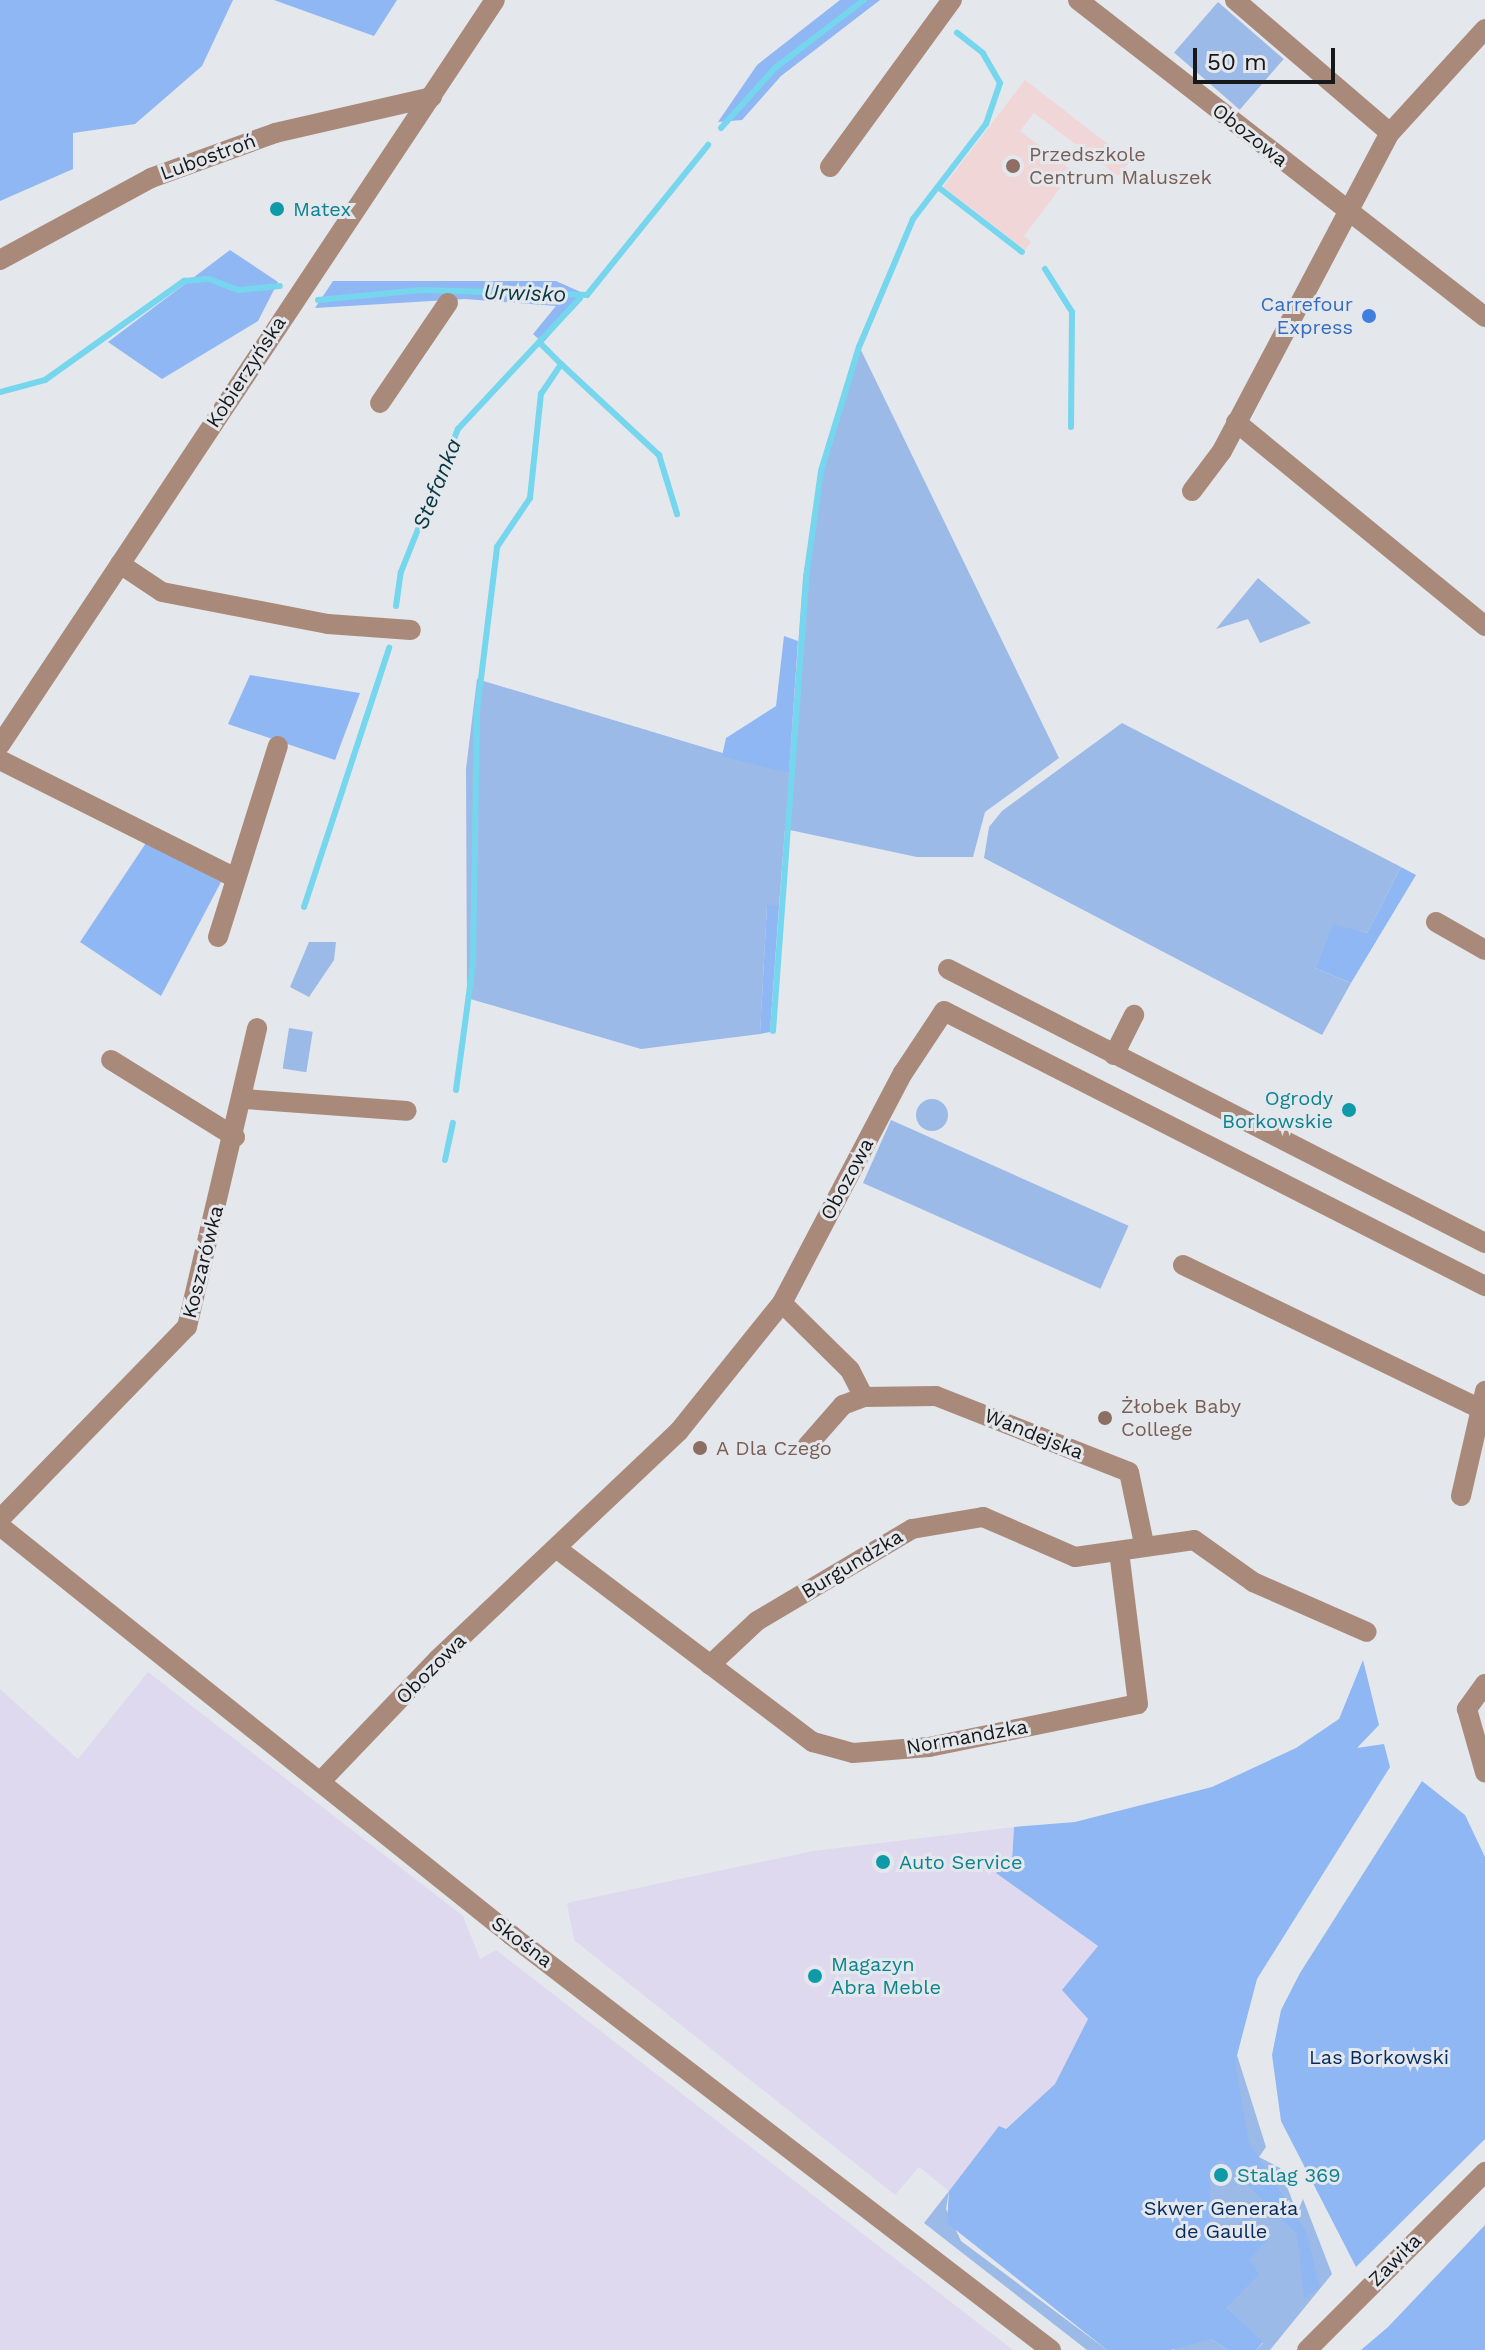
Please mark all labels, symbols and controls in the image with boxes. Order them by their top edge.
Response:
scale bar [1197,32,1339,82]
text: 50 m [1207,48,1267,76]
street label: Obozowa [1207,98,1293,172]
street label: Lubostroń [157,129,259,185]
place label: Przedszkole Centrum Maluszek [1029,142,1212,189]
marker: Przedszkole Centrum Maluszek [1004,157,1022,175]
place label: Matex [293,197,351,221]
marker: Matex [268,200,286,218]
water label: Urwisko [483,278,567,308]
place label: Carrefour Express [1260,292,1353,339]
marker: Carrefour Express [1360,307,1378,325]
street label: Kobierzyńska [201,312,291,432]
water label: Stefanka [407,435,467,533]
place label: Ogrody Borkowskie [1222,1086,1333,1133]
marker: Ogrody Borkowskie [1340,1101,1358,1119]
street label: Obozowa [815,1134,879,1224]
street label: Koszarówka [177,1203,229,1321]
place label: Żłobek Baby College [1121,1394,1241,1441]
street label: Wandejska [981,1403,1087,1465]
marker: Żłobek Baby College [1096,1409,1114,1427]
place label: A Dla Czego [716,1436,833,1460]
marker: A Dla Czego [691,1439,709,1457]
street label: Burgundzka [797,1524,907,1604]
street label: Obozowa [391,1629,471,1709]
street label: Normandzka [904,1714,1030,1760]
place label: Auto Service [899,1850,1023,1874]
marker: Auto Service [874,1853,892,1871]
street label: Skośna [487,1911,557,1973]
place label: Magazyn Abra Meble [831,1952,941,1999]
marker: Magazyn Abra Meble [806,1967,824,1985]
park label: Las Borkowski [1309,2045,1449,2069]
place label: Stalag 369 [1237,2163,1341,2187]
marker: Stalag 369 [1212,2166,1230,2184]
park label: Skwer Generała de Gaulle [1144,2197,1298,2244]
street label: Zawiła [1364,2229,1426,2291]

